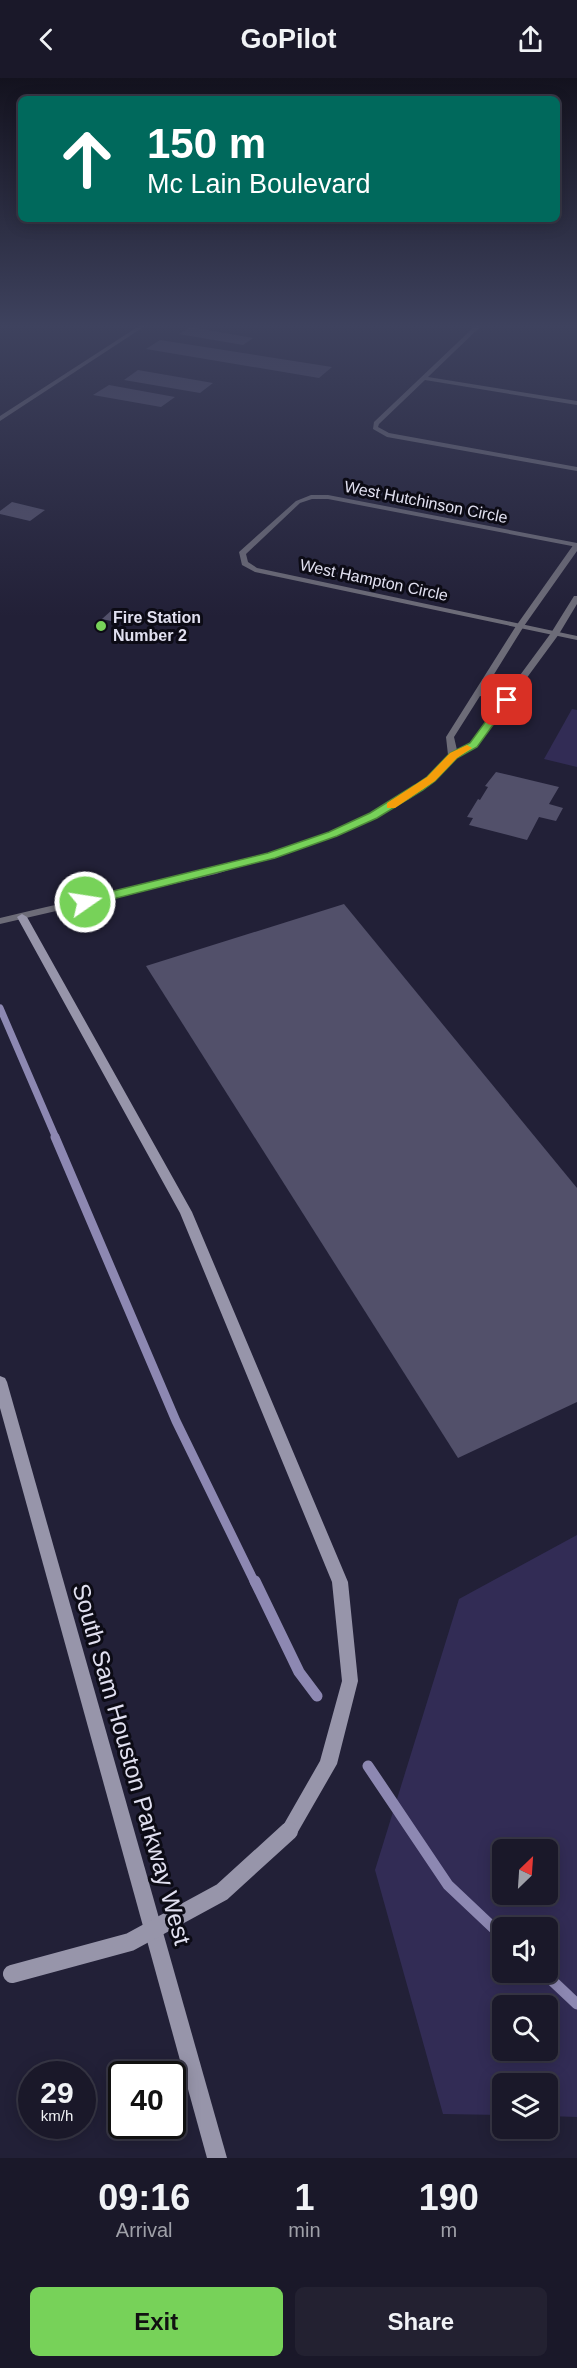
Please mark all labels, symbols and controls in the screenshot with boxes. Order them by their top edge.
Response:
icon: back [30,23,63,56]
icon: share [514,23,547,56]
text: GoPilot [241,24,337,54]
icon: ahead [48,120,126,198]
text: 150 m [147,120,266,167]
text: Mc Lain Boulevard [147,169,371,199]
street label: West Hutchinson Circle [343,478,509,526]
street label: West Hampton Circle [298,556,450,604]
place label: Fire Station Number 2 [113,609,201,644]
marker: Fire Station Number 2 [94,619,108,633]
pin [481,674,532,725]
icon: arrive [490,683,523,716]
position arrow [53,870,117,934]
street label: South Sam Houston Parkway West [67,1580,197,1948]
north arrow [492,1839,558,1905]
map controls [492,1839,558,2139]
button: sound [492,1917,558,1983]
button: search [492,1995,558,2061]
speed limit sign: 40 [108,2061,186,2139]
button: layers [492,2073,558,2139]
text: 29 [40,2076,74,2109]
text: km/h [41,2107,73,2124]
text: 09:16 [98,2177,190,2218]
text: 1 [294,2177,314,2218]
text: 190 [419,2177,479,2218]
text: Arrival [116,2219,173,2241]
text: min [288,2219,321,2241]
text: m [440,2219,457,2241]
button: Exit [30,2287,283,2356]
button: Share [295,2287,547,2356]

